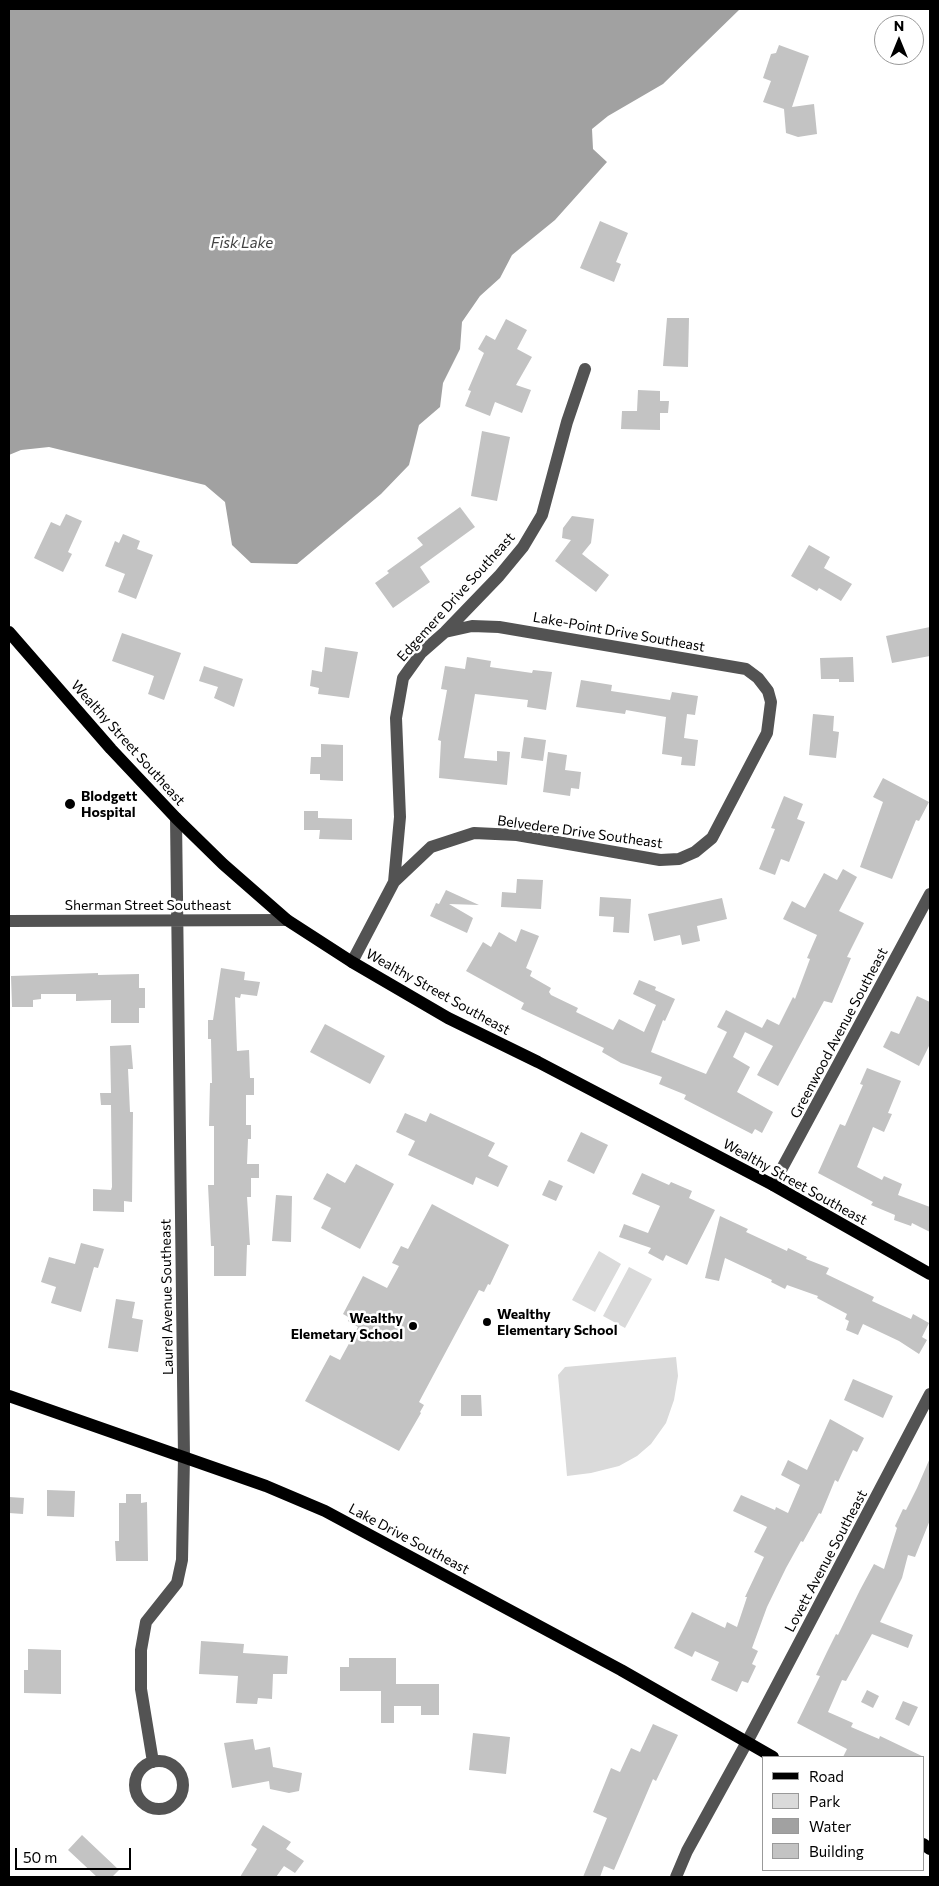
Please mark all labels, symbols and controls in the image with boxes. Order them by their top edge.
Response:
north arrow [874,15,924,65]
text: N [894,17,904,34]
water label: Fisk Lake [211,234,273,252]
street label: Edgemere Drive Southeast [394,529,518,665]
street label: Lake-Point Drive Southeast [532,609,706,655]
street label: Wealthy Street Southeast [67,677,189,809]
place label: Blodgett Hospital [81,788,137,820]
marker: Blodgett Hospital [63,797,77,811]
street label: Belvedere Drive Southeast [496,812,664,852]
street label: Sherman Street Southeast [65,897,231,913]
street label: Wealthy Street Southeast [363,945,513,1039]
street label: Greenwood Avenue Southeast [787,945,891,1121]
street label: Wealthy Street Southeast [720,1135,870,1229]
street label: Laurel Avenue Southeast [157,1219,177,1375]
place label: Wealthy Elementary School [497,1306,617,1338]
place label: Wealthy Elemetary School [291,1310,403,1342]
marker: Wealthy Elementary School [481,1316,493,1328]
marker: Wealthy Elemetary School [407,1320,419,1332]
street label: Lovett Avenue Southeast [781,1487,871,1635]
street label: Lake Drive Southeast [346,1500,472,1578]
legend [762,1756,924,1871]
text: Road [809,1767,844,1785]
text: Park [809,1792,840,1810]
text: Water [809,1817,851,1835]
scale bar [18,1838,134,1870]
text: Building [809,1842,864,1860]
text: 50 m [23,1848,57,1866]

